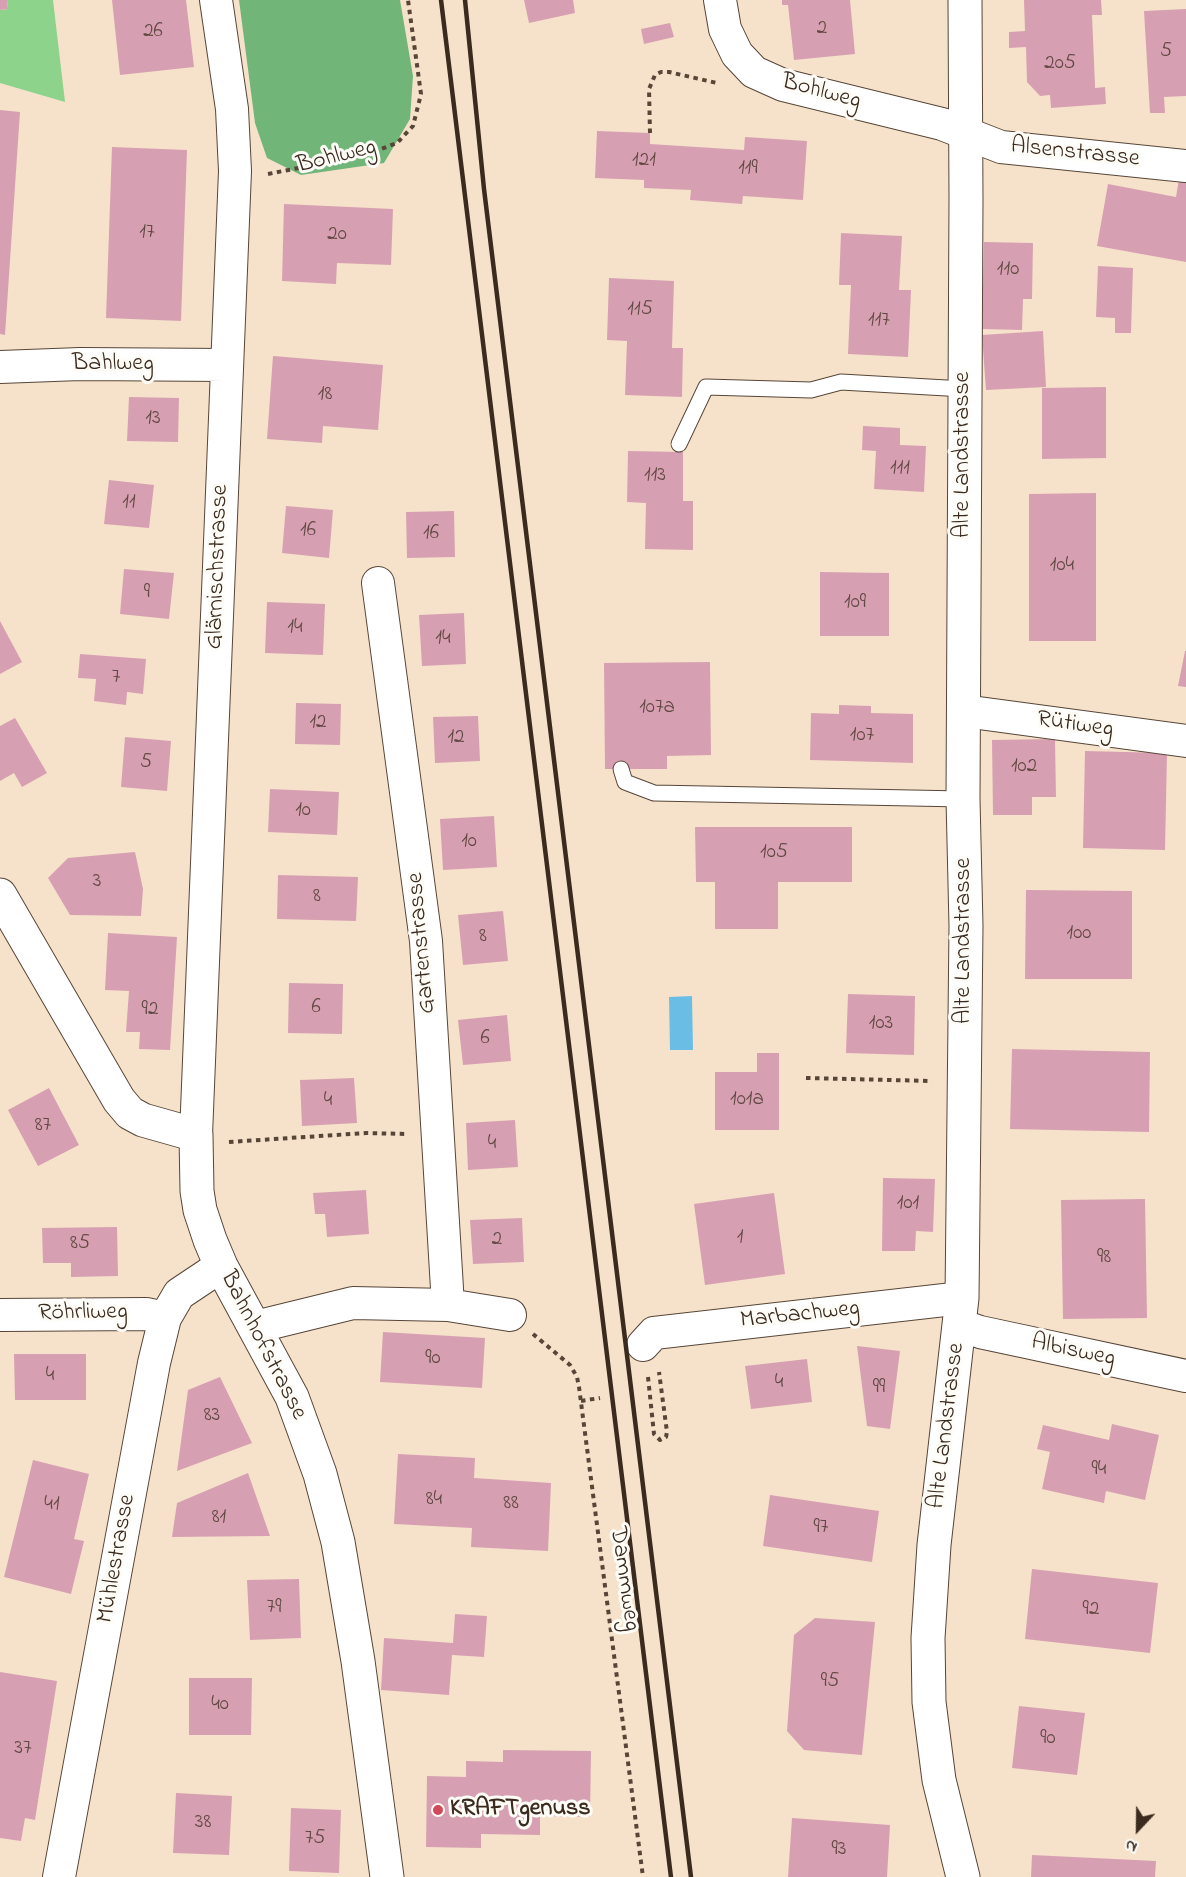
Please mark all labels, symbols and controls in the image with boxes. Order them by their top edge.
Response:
house number: 2 [817,17,827,43]
house number: 26 [143,20,163,46]
house number: 5 [1160,40,1172,66]
house number: 205 [1044,52,1076,78]
street label: Bohlweg [778,69,864,117]
street label: Alsenstrasse [1009,133,1141,175]
street label: Bohlweg [294,134,380,182]
house number: 121 [632,149,656,175]
house number: 119 [738,157,758,183]
house number: 17 [139,221,155,247]
house number: 20 [327,223,347,249]
house number: 110 [997,258,1019,284]
house number: 115 [627,298,653,324]
house number: 117 [868,309,890,335]
street label: Bahlweg [72,351,154,379]
street label: Alte Landstrasse [950,372,978,538]
house number: 18 [318,383,332,409]
house number: 13 [145,407,161,433]
house number: 111 [890,457,910,483]
house number: 113 [644,464,666,490]
street label: Glärnischstrasse [202,484,236,650]
house number: 11 [122,491,136,517]
house number: 16 [300,519,316,545]
house number: 16 [423,522,439,548]
house number: 104 [1050,554,1074,580]
house number: 9 [144,581,150,607]
house number: 109 [844,591,866,617]
house number: 14 [287,616,303,642]
house number: 14 [435,627,451,653]
house number: 7 [112,666,120,692]
house number: 107a [639,696,675,722]
street label: Rütiweg [1035,706,1115,746]
house number: 12 [309,711,327,737]
house number: 107 [850,724,874,750]
house number: 12 [447,726,465,752]
house number: 5 [140,751,152,777]
house number: 102 [1011,755,1037,781]
house number: 10 [295,799,311,825]
house number: 10 [461,830,477,856]
house number: 105 [760,841,788,867]
street label: Alte Landstrasse [951,858,979,1024]
house number: 3 [93,870,101,896]
street label: Gartenstrasse [402,871,444,1015]
house number: 8 [313,885,321,911]
house number: 100 [1067,922,1091,948]
house number: 8 [479,925,487,951]
house number: 6 [311,996,321,1022]
house number: 92 [142,998,158,1024]
house number: 103 [869,1012,893,1038]
house number: 6 [480,1027,490,1053]
house number: 101a [730,1088,764,1114]
house number: 4 [324,1089,332,1115]
house number: 87 [35,1114,51,1140]
house number: 4 [488,1132,496,1158]
house number: 101 [897,1192,919,1218]
house number: 1 [737,1226,743,1252]
house number: 2 [492,1228,502,1254]
house number: 85 [70,1232,90,1258]
house number: 98 [1097,1246,1111,1272]
street label: Bahnhofstrasse [212,1267,312,1425]
street label: Marbachweg [739,1295,861,1337]
street label: Röhrliweg [38,1299,128,1329]
street label: Albisweg [1028,1329,1118,1375]
street label: Alte Landstrasse [924,1342,972,1510]
house number: 90 [425,1347,441,1373]
house number: 4 [46,1364,54,1390]
house number: 4 [775,1371,783,1397]
house number: 99 [873,1376,885,1402]
house number: 83 [204,1404,220,1430]
house number: 94 [1092,1458,1106,1484]
house number: 84 [426,1488,442,1514]
street label: Mühlestrasse [93,1492,143,1626]
house number: 88 [503,1492,519,1518]
house number: 41 [44,1493,60,1519]
house number: 81 [212,1506,226,1532]
house number: 97 [814,1516,828,1542]
street label: Dammweg [601,1525,645,1633]
house number: 79 [267,1596,281,1622]
house number: 92 [1083,1598,1099,1624]
house number: 95 [821,1670,839,1696]
house number: 40 [211,1693,229,1719]
house number: 90 [1040,1727,1056,1753]
house number: 37 [14,1737,32,1763]
place label: KRAFTgenuss [450,1796,590,1824]
north arrow [1108,1799,1168,1859]
marker: KRAFTgenuss [431,1803,445,1817]
house number: 38 [195,1811,211,1837]
house number: 75 [305,1827,325,1853]
text: N [1122,1833,1141,1859]
house number: 93 [832,1838,846,1864]

